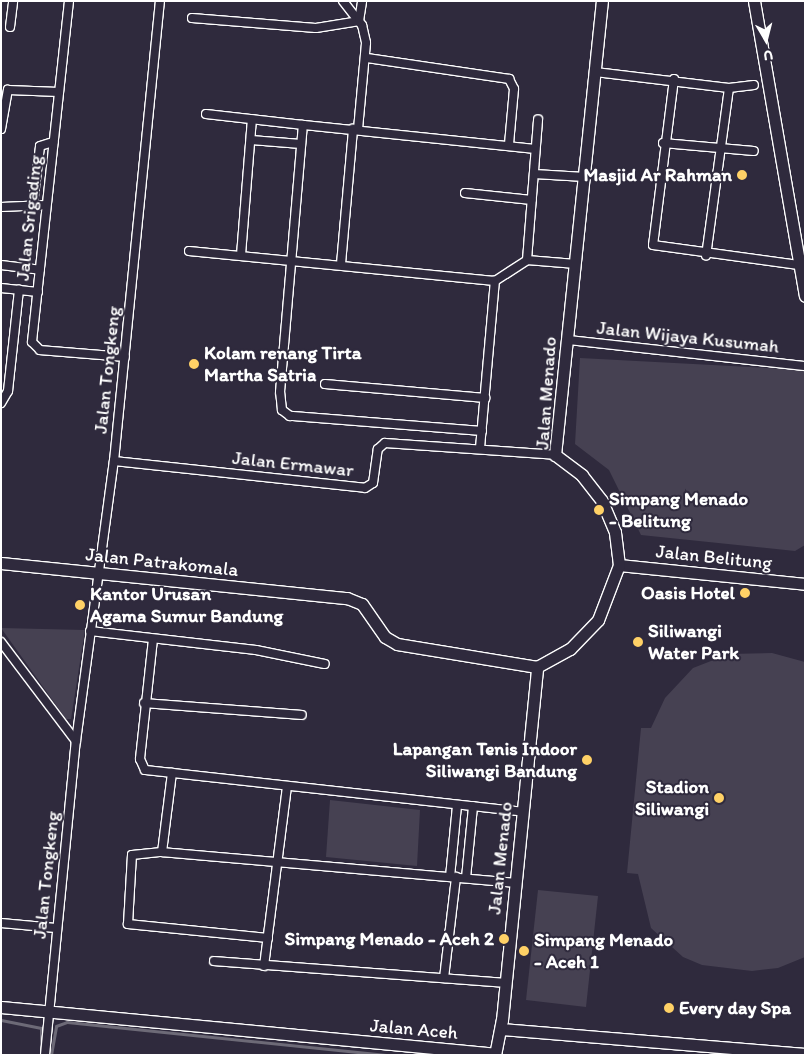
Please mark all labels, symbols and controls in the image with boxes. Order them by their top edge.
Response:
north arrow [741,15,791,65]
text: U [762,46,774,64]
street label: Jalan Srigading [11,154,47,282]
place label: Masjid Ar Rahman [584,164,732,186]
marker: Masjid Ar Rahman [736,169,748,181]
street label: Jalan Tongkeng [89,306,125,434]
street label: Jalan Wijaya Kusumah [596,316,780,358]
street label: Jalan Menado [531,336,561,450]
place label: Kolam renang Tirta Martha Satria [204,342,360,386]
marker: Kolam renang Tirta Martha Satria [188,358,200,370]
street label: Jalan Ermawar [232,446,354,482]
place label: Simpang Menado - Belitung [609,488,748,532]
marker: Simpang Menado - Belitung [593,504,605,516]
street label: Jalan Belitung [654,540,774,574]
street label: Jalan Patrakomala [85,543,239,581]
place label: Oasis Hotel [641,582,735,604]
place label: Kantor Urusan Agama Sumur Bandung [90,583,284,627]
marker: Oasis Hotel [739,587,751,599]
marker: Kantor Urusan Agama Sumur Bandung [74,599,86,611]
place label: Siliwangi Water Park [648,620,738,664]
marker: Siliwangi Water Park [632,636,644,648]
place label: Lapangan Tenis Indoor Siliwangi Bandung [392,738,577,782]
marker: Lapangan Tenis Indoor Siliwangi Bandung [581,754,593,766]
place label: Stadion Siliwangi [635,776,709,820]
marker: Stadion Siliwangi [713,792,725,804]
street label: Jalan Menado [483,801,517,915]
street label: Jalan Tongkeng [28,811,64,939]
place label: Simpang Menado - Aceh 2 [285,928,494,950]
place label: Simpang Menado - Aceh 1 [534,929,673,973]
marker: Simpang Menado - Aceh 2 [498,933,510,945]
marker: Simpang Menado - Aceh 1 [518,945,530,957]
place label: Every day Spa [679,997,792,1019]
marker: Every day Spa [663,1002,675,1014]
street label: Jalan Aceh [369,1014,459,1044]

